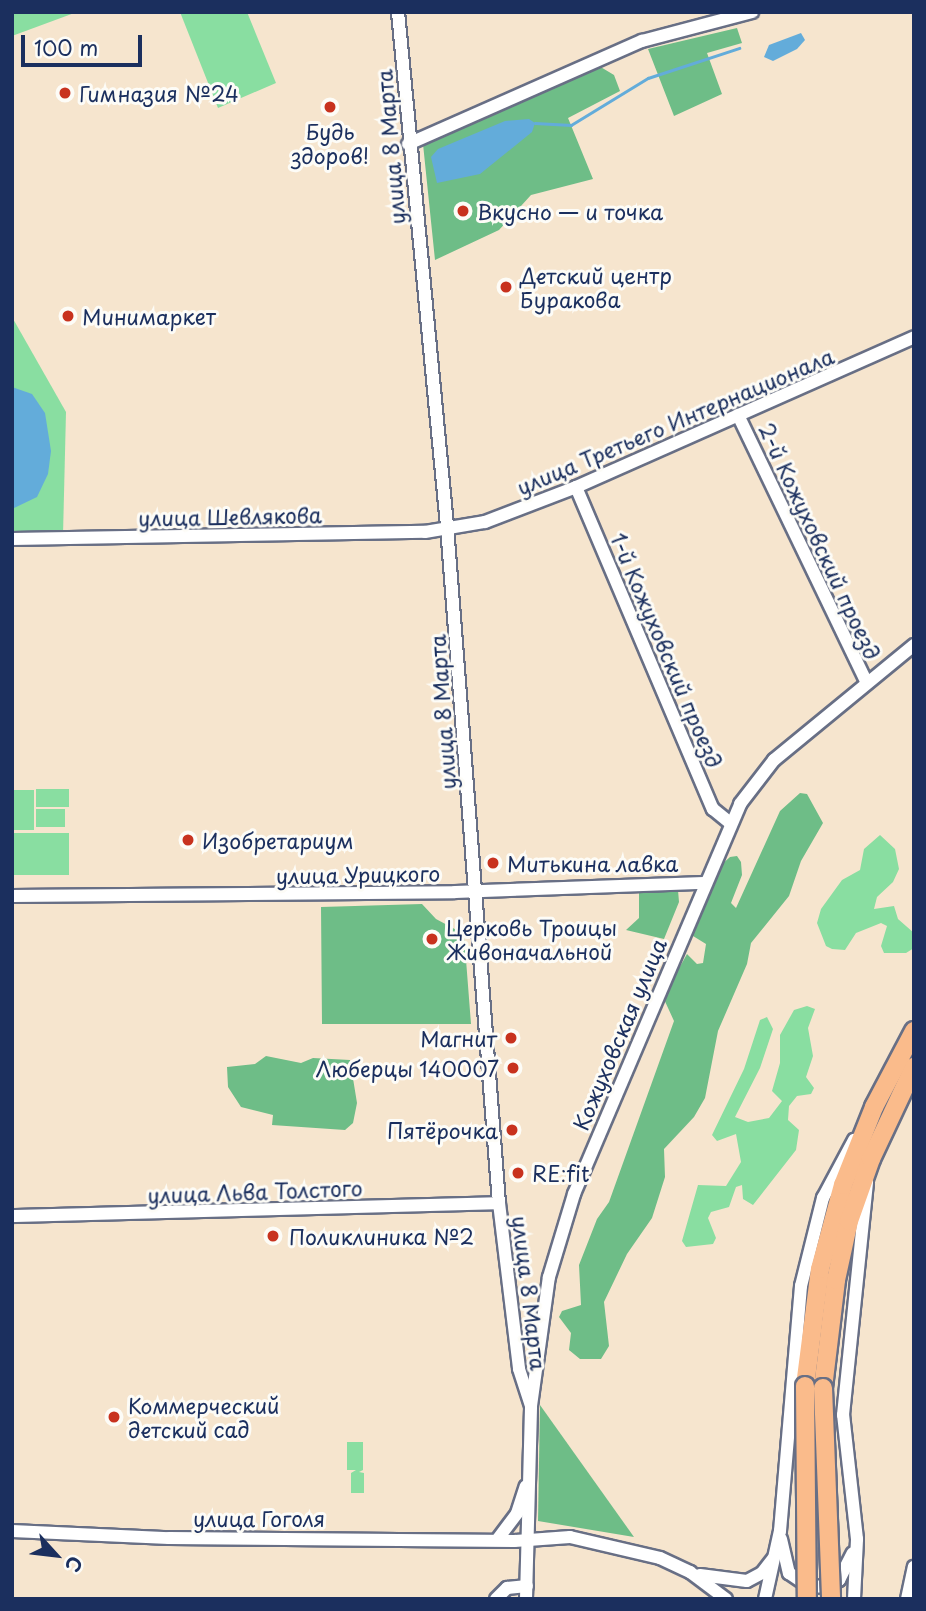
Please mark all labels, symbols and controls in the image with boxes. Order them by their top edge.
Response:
scale bar [24,21,145,65]
text: 100 m [34,31,98,63]
street label: улица 8 Марта [371,68,409,226]
place label: Гимназия №24 [79,80,239,106]
marker: Гимназия №24 [57,85,73,101]
marker: Будь здоров! [322,99,338,115]
place label: Будь здоров! [291,118,369,168]
place label: Вкусно — и точка [477,198,665,224]
marker: Вкусно — и точка [455,203,471,219]
place label: Детский центр Буракова [520,262,672,312]
marker: Детский центр Буракова [498,279,514,295]
place label: Минимаркет [82,303,216,329]
marker: Минимаркет [60,308,76,324]
street label: улица Третьего Интернационала [512,342,838,500]
street label: 2-й Кожуховский проезд [754,418,886,664]
street label: улица Шевлякова [137,502,323,530]
street label: 1-й Кожуховский проезд [606,528,728,772]
street label: улица 8 Марта [424,633,460,791]
place label: Изобретариум [202,827,354,853]
marker: Изобретариум [180,832,196,848]
place label: Митькина лавка [507,850,680,876]
marker: Митькина лавка [485,855,501,871]
street label: улица Урицкого [275,860,441,888]
place label: Церковь Троицы Живоначальной [446,914,617,964]
marker: Церковь Троицы Живоначальной [424,931,440,947]
street label: Кожуховская улица [567,934,671,1134]
place label: Магнит [420,1025,497,1051]
marker: Магнит [503,1030,519,1046]
place label: Люберцы 140007 [315,1055,499,1081]
marker: Люберцы 140007 [505,1060,521,1076]
place label: Пятёрочка [387,1117,498,1143]
marker: Пятёрочка [504,1122,520,1138]
place label: RE:fit [532,1160,590,1186]
marker: RE:fit [510,1165,526,1181]
street label: улица Льва Толстого [146,1175,364,1207]
street label: улица 8 Марта [508,1213,552,1373]
place label: Поликлиника №2 [289,1223,474,1249]
marker: Поликлиника №2 [263,1226,283,1246]
place label: Коммерческий детский сад [128,1392,279,1442]
marker: Коммерческий детский сад [106,1409,122,1425]
street label: улица Гоголя [192,1505,326,1531]
north arrow [21,1520,91,1590]
text: С [59,1552,90,1577]

